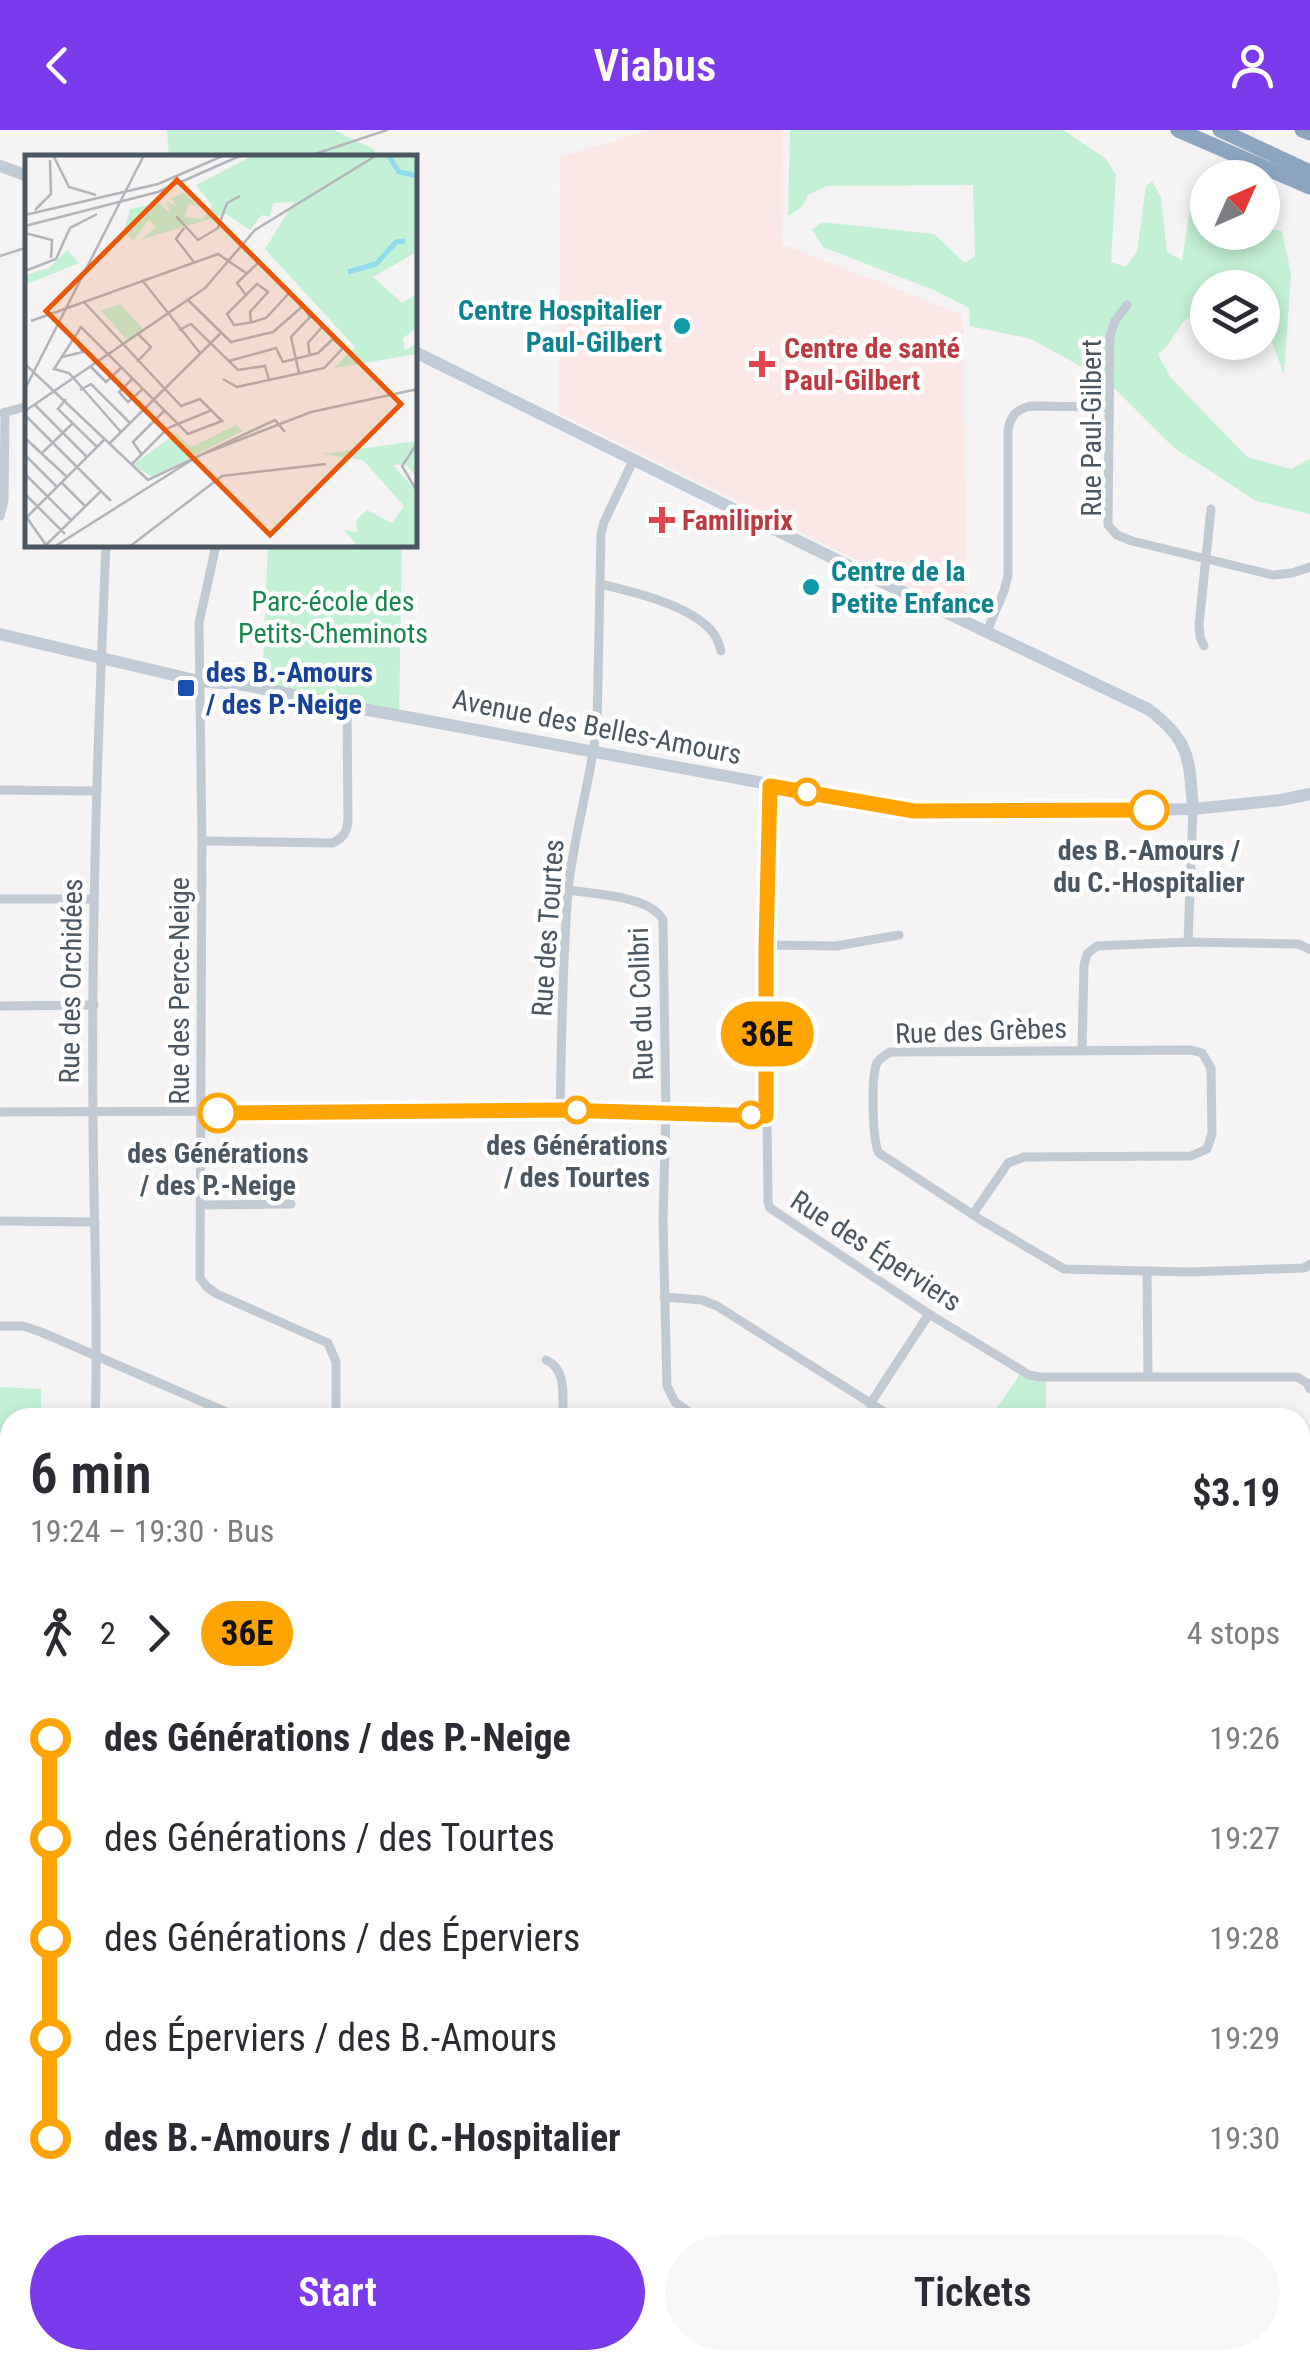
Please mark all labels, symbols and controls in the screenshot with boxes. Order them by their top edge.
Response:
icon: back [30,38,85,93]
icon: person [1225,38,1280,93]
text: Viabus [594,39,716,92]
inset map [25,155,418,548]
north arrow [1190,160,1280,250]
map controls [1190,160,1280,360]
button: layers [1190,270,1280,360]
place label: Centre Hospitalier Paul-Gilbert [458,294,662,359]
marker: Centre Hospitalier Paul-Gilbert [671,315,693,337]
place label: Centre de santé Paul-Gilbert [784,332,960,397]
street label: Rue Paul-Gilbert [1075,339,1108,517]
marker: Centre de santé Paul-Gilbert [749,351,775,377]
place label: Familiprix [682,504,793,537]
marker: Familiprix [651,509,673,531]
place label: Centre de la Petite Enfance [831,555,994,620]
marker: Centre de la Petite Enfance [800,576,822,598]
park label: Parc-école des Petits-Cheminots [238,585,428,650]
place label: des B.-Amours / des P.-Neige [205,656,373,721]
marker: des B.-Amours / des P.-Neige [175,677,197,699]
street label: Avenue des Belles-Amours [450,683,744,771]
unlabelled marker [794,779,820,805]
marker: des B.-Amours / du C.-Hospitalier [1130,791,1168,829]
place label: des B.-Amours / du C.-Hospitalier [1053,834,1245,899]
street label: Rue des Tourtes [525,838,571,1018]
street label: Rue des Perce-Neige [163,877,196,1105]
street label: Rue des Orchidées [53,878,89,1084]
street label: Rue du Colibri [622,927,660,1081]
line badge: 36E [710,1002,824,1066]
street label: Rue des Grèbes [895,1012,1067,1050]
text: 36E [741,1014,793,1055]
marker: des Générations / des P.-Neige [199,1094,237,1132]
marker: des Générations / des Tourtes [564,1097,590,1123]
unlabelled marker [738,1102,764,1128]
place label: des Générations / des Tourtes [486,1129,668,1194]
place label: des Générations / des P.-Neige [127,1137,309,1202]
street label: Rue des Éperviers [785,1184,967,1318]
text: 6 min [30,1442,152,1506]
text: $3.19 [1192,1471,1280,1515]
text: 19:24 – 19:30 · Bus [30,1512,274,1550]
icon: walk [30,1606,85,1661]
icon: forward [131,1606,186,1661]
text: 36E [221,1613,273,1654]
text: 2 [100,1614,116,1652]
text: 4 stops [1187,1614,1280,1652]
text: des Générations / des P.-Neige [104,1716,571,1760]
text: 19:26 [1209,1719,1280,1757]
text: des Générations / des Tourtes [104,1816,555,1860]
text: 19:27 [1209,1819,1280,1857]
text: des Générations / des Éperviers [104,1916,580,1960]
text: 19:28 [1209,1919,1280,1957]
text: des Éperviers / des B.-Amours [104,2016,557,2060]
text: 19:29 [1209,2019,1280,2057]
text: des B.-Amours / du C.-Hospitalier [104,2116,621,2160]
text: 19:30 [1209,2119,1280,2157]
button: Start [30,2235,645,2350]
button: Tickets [665,2235,1280,2350]

